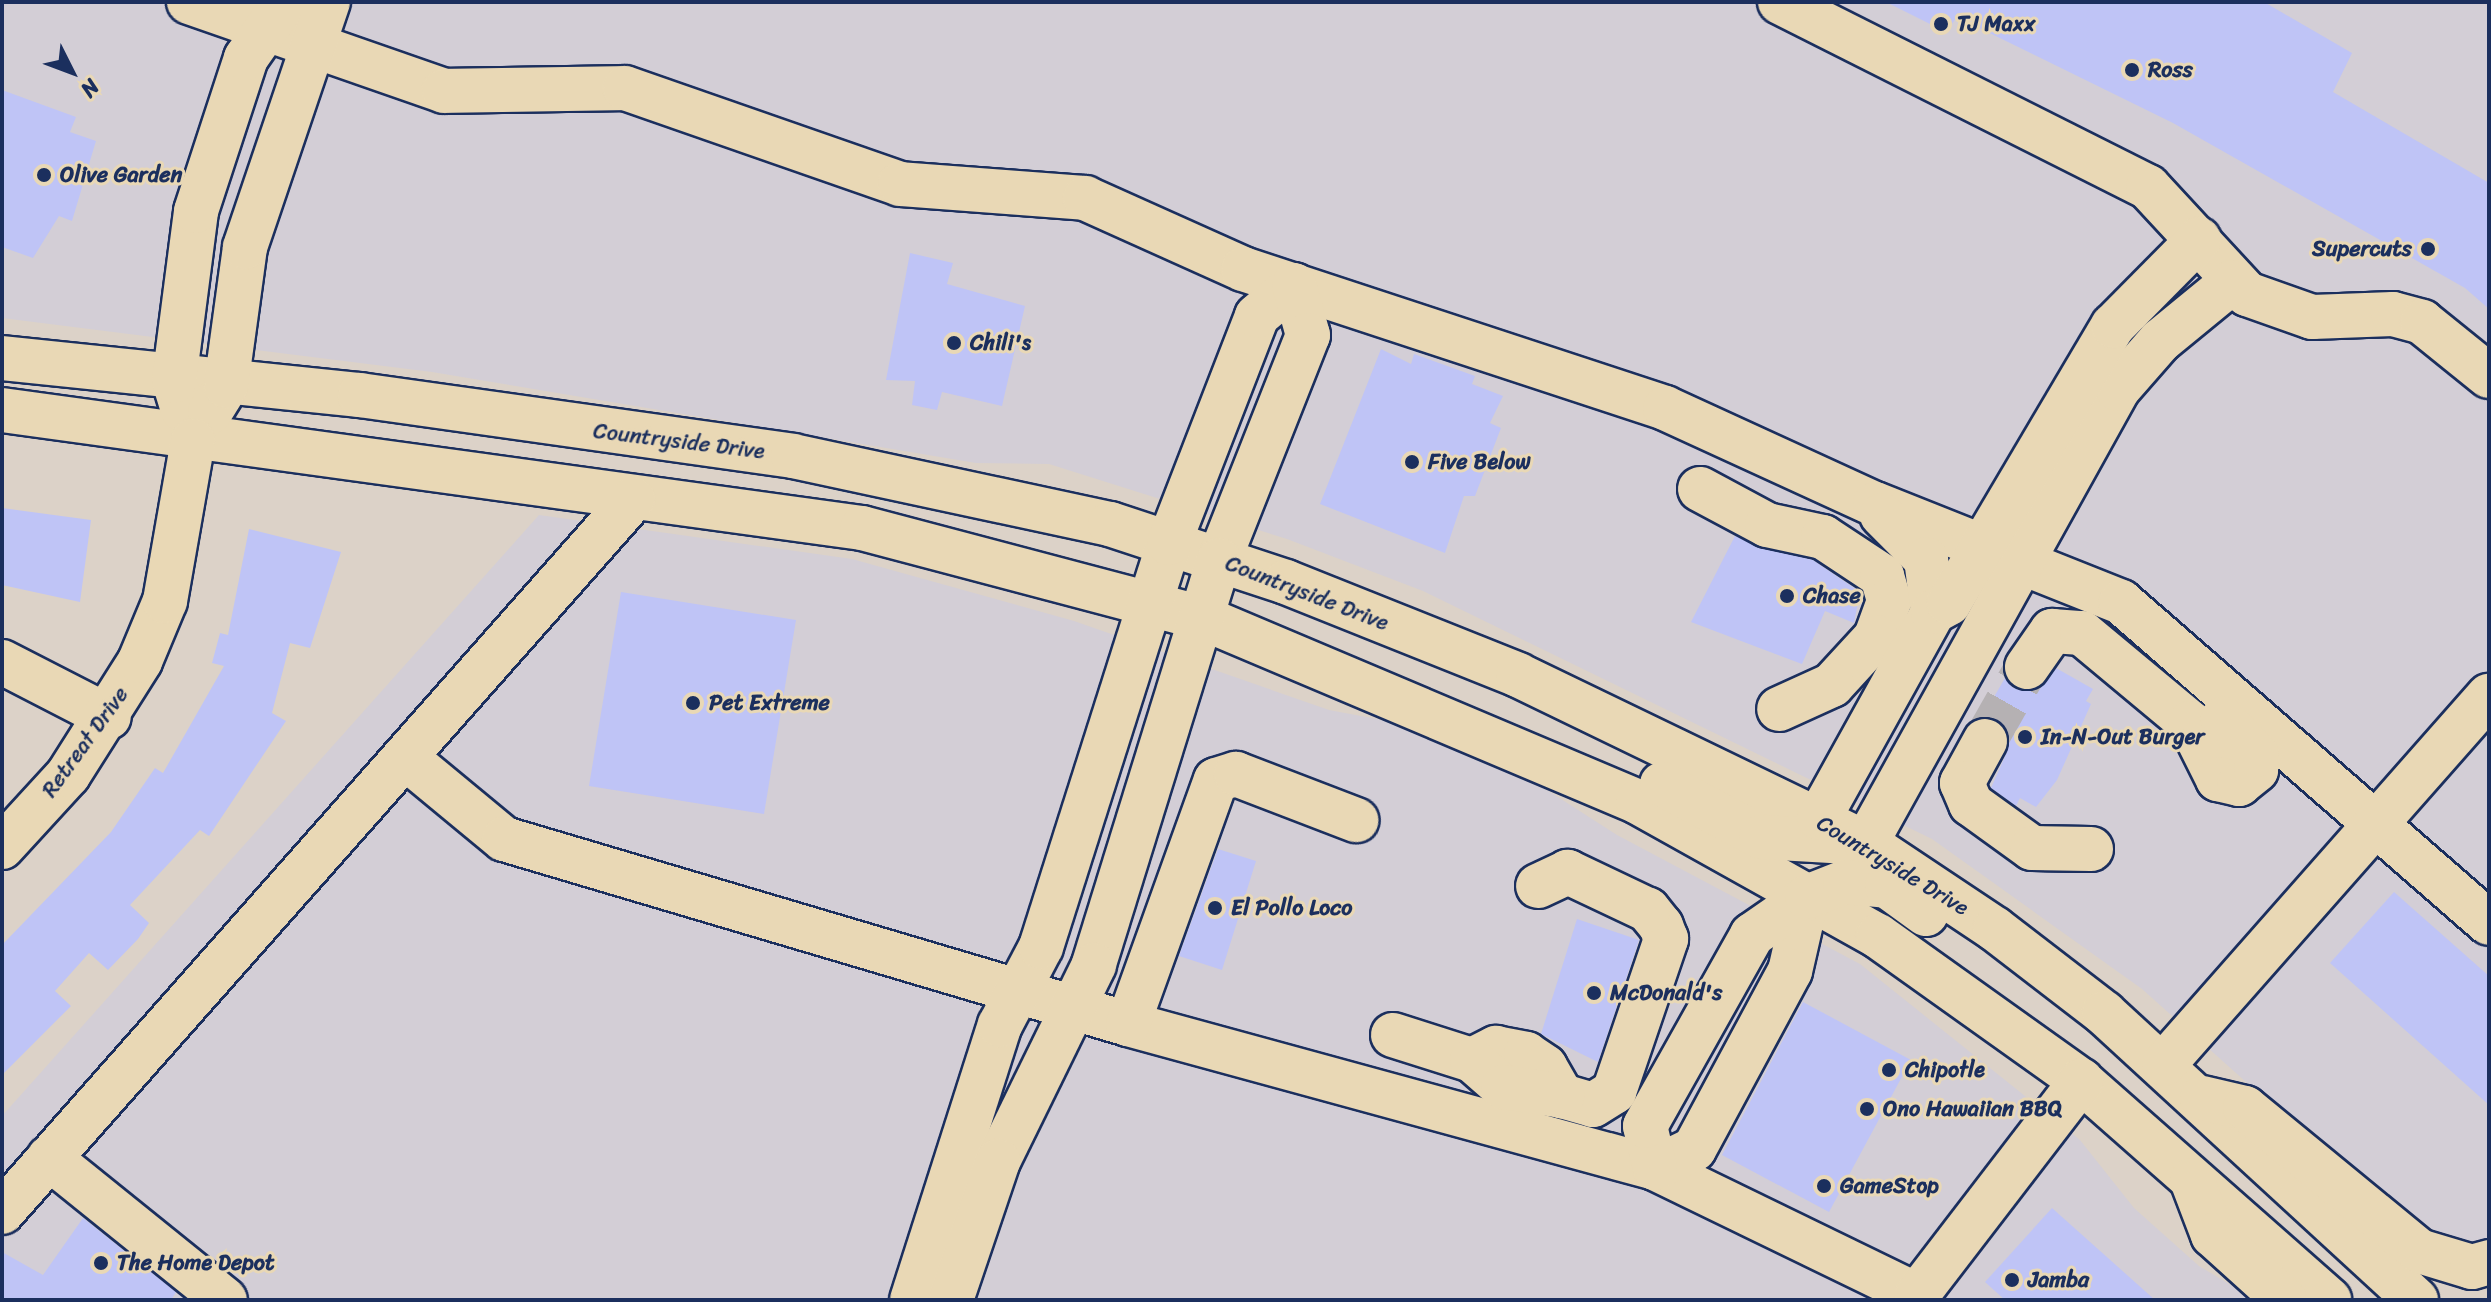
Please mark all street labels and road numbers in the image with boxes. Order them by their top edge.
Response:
street label: Countryside Drive [591,417,767,465]
street label: Countryside Drive [1221,550,1393,636]
street label: Retreat Drive [36,682,134,802]
street label: Countryside Drive [1812,809,1974,921]

